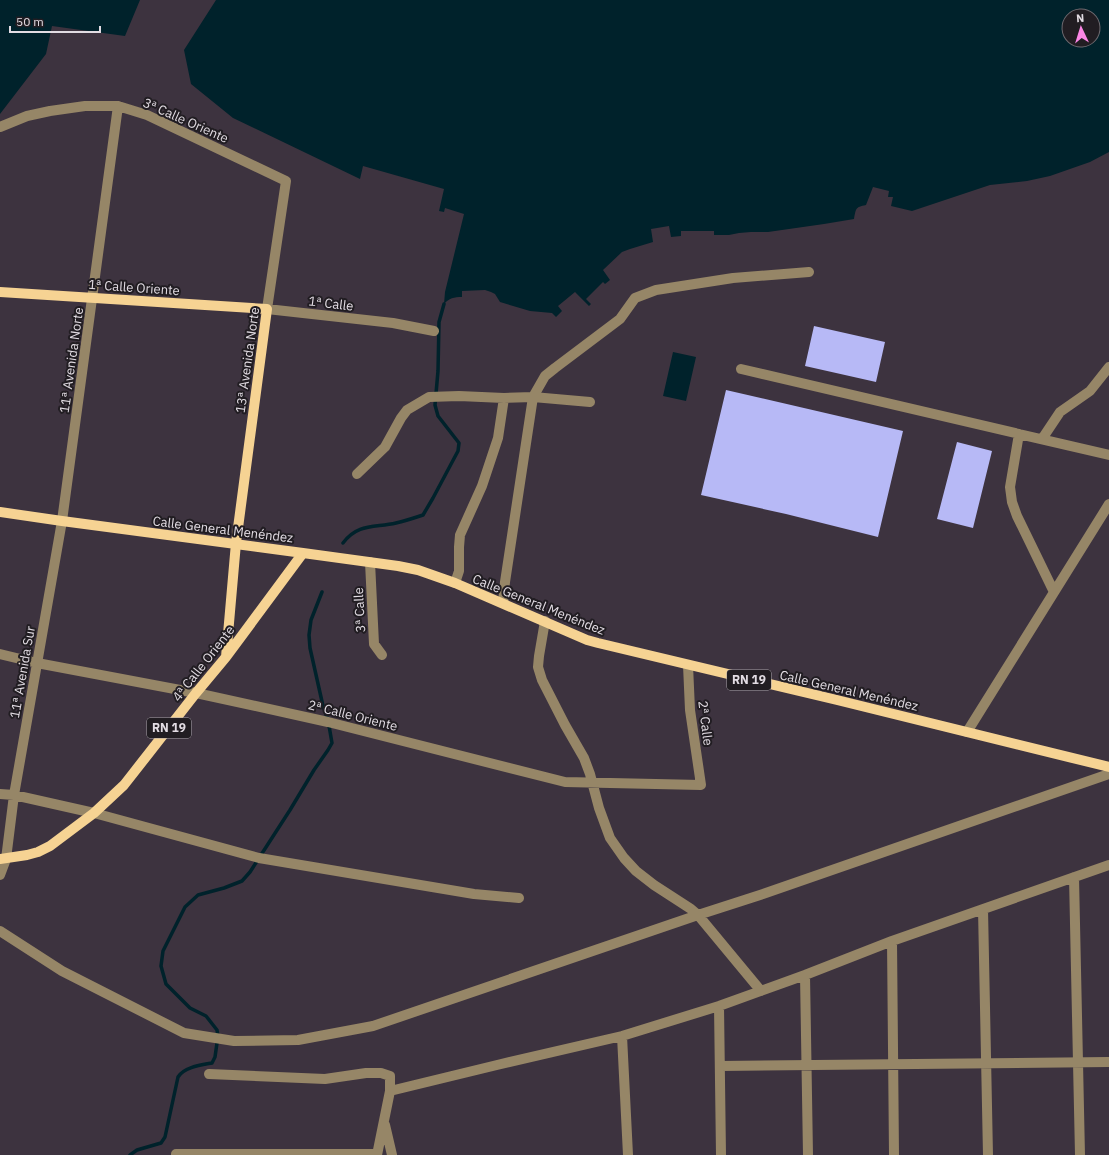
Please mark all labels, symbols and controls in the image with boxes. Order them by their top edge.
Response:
scale bar [10,8,100,34]
north arrow [1061,8,1101,48]
text: N [1076,11,1085,25]
text: 50 m [16,14,44,29]
street label: 3ª Calle Oriente [140,94,231,147]
street label: 1ª Calle Oriente [88,276,180,299]
street label: 1ª Calle [307,292,354,315]
street label: 11ª Avenida Norte [56,306,87,414]
street label: 13ª Avenida Norte [232,306,263,414]
street label: Calle General Menéndez [152,512,294,547]
street label: Calle General Menéndez [470,570,608,639]
street label: 3ª Calle [350,587,369,633]
street label: 4ª Calle Oriente [168,622,238,705]
street label: 11ª Avenida Sur [6,624,39,719]
street label: Calle General Menéndez [778,666,920,715]
road number: RN 19 [727,670,771,690]
street label: 2ª Calle Oriente [306,696,399,735]
street label: 2ª Calle [694,700,717,747]
road number: RN 19 [147,718,191,738]

